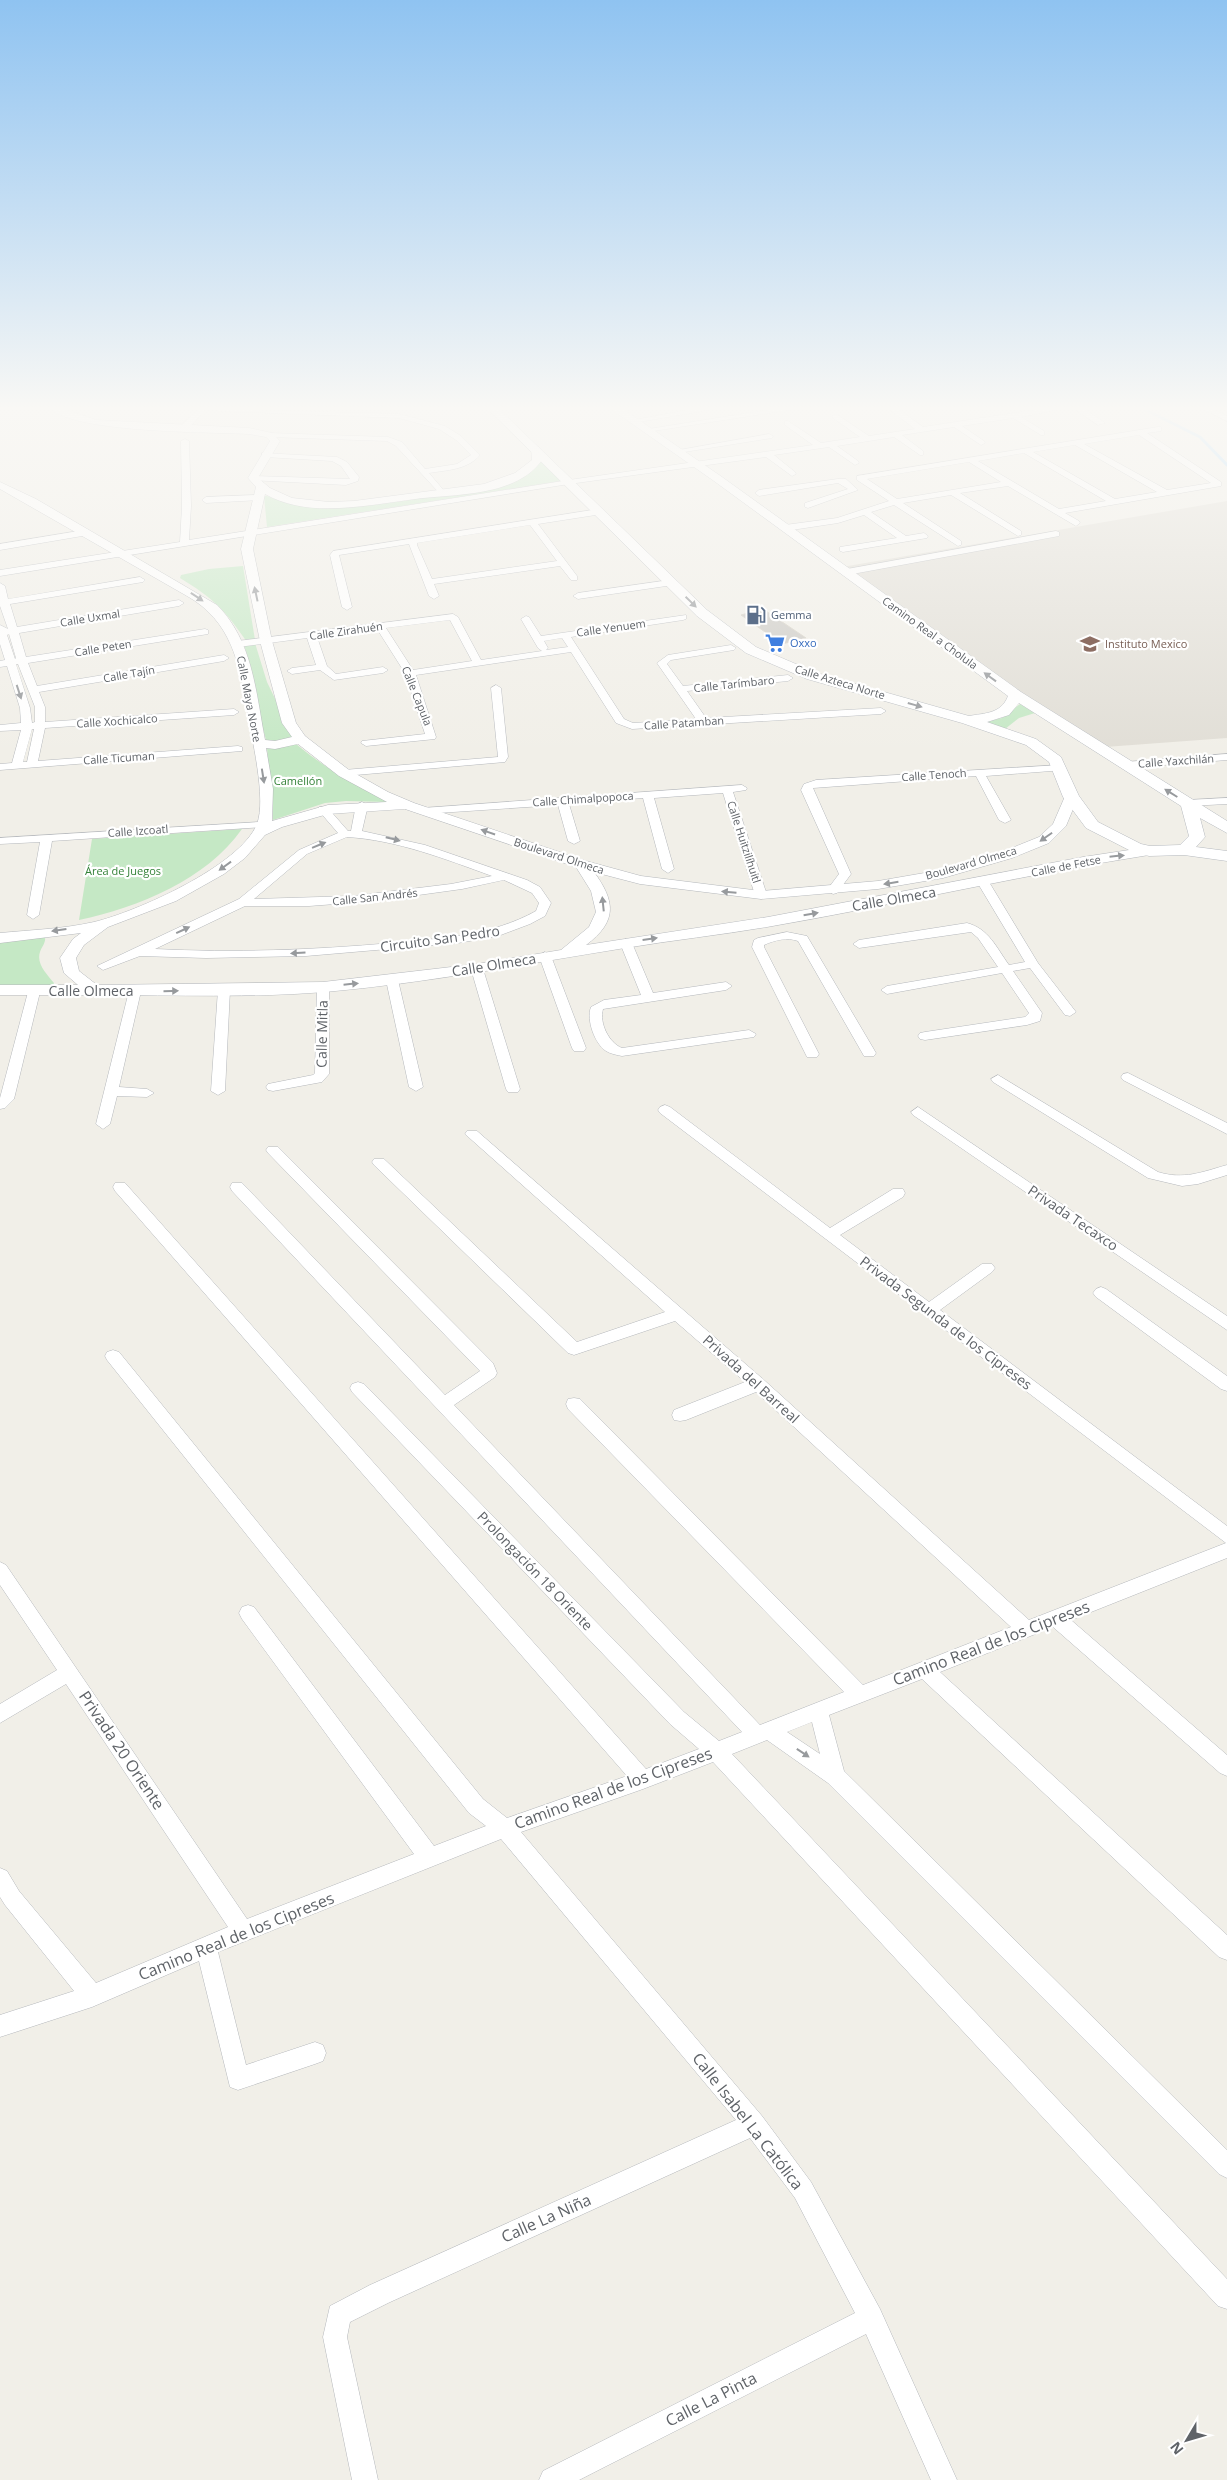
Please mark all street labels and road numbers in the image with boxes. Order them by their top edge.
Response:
street label: Camino Real a Cholula [880,593,981,672]
street label: Calle Uxmal [59,605,121,630]
street label: Calle Yenuem [575,615,647,640]
street label: Calle Zirahuén [308,618,383,643]
street label: Calle Peten [73,636,132,659]
street label: Calle Maya Norte [234,654,265,743]
street label: Calle Azteca Norte [793,661,887,702]
street label: Calle Tajín [102,662,156,685]
street label: Calle Capula [399,664,436,728]
street label: Calle Tarímbaro [693,672,775,695]
street label: Calle Xochicalco [76,710,158,731]
street label: Calle Patamban [643,712,724,733]
street label: Calle Ticuman [83,748,155,767]
street label: Calle Yaxchilán [1137,750,1214,771]
street label: Calle Tenoch [901,765,967,784]
street label: Calle Chimalpopoca [532,787,634,810]
street label: Calle Huitzilíhuitl [724,799,765,885]
street label: Calle Izcoatl [107,821,169,840]
street label: Boulevard Olmeca [512,834,606,877]
street label: Boulevard Olmeca [924,842,1018,883]
street label: Calle de Fetse [1030,851,1102,880]
street label: Calle Olmeca [850,882,937,915]
street label: Calle San Andrés [332,885,418,908]
street label: Circuito San Pedro [379,921,501,956]
street label: Calle Olmeca [451,948,537,981]
street label: Calle Olmeca [49,981,133,1000]
street label: Calle Mitla [311,1000,332,1068]
street label: Privada Tecaxco [1024,1180,1122,1255]
street label: Privada Segunda de los Cipreses [856,1252,1036,1394]
street label: Privada del Barreal [699,1330,804,1427]
street label: Prolongación 18 Oriente [473,1507,597,1634]
street label: Camino Real de los Cipreses [889,1595,1093,1691]
street label: Privada 20 Oriente [74,1686,170,1814]
street label: Camino Real de los Cipreses [511,1742,715,1834]
street label: Camino Real de los Cipreses [135,1887,337,1985]
street label: Calle Isabel La Católica [687,2048,809,2194]
street label: Calle La Niña [498,2188,594,2248]
street label: Calle La Pinta [662,2367,760,2431]

